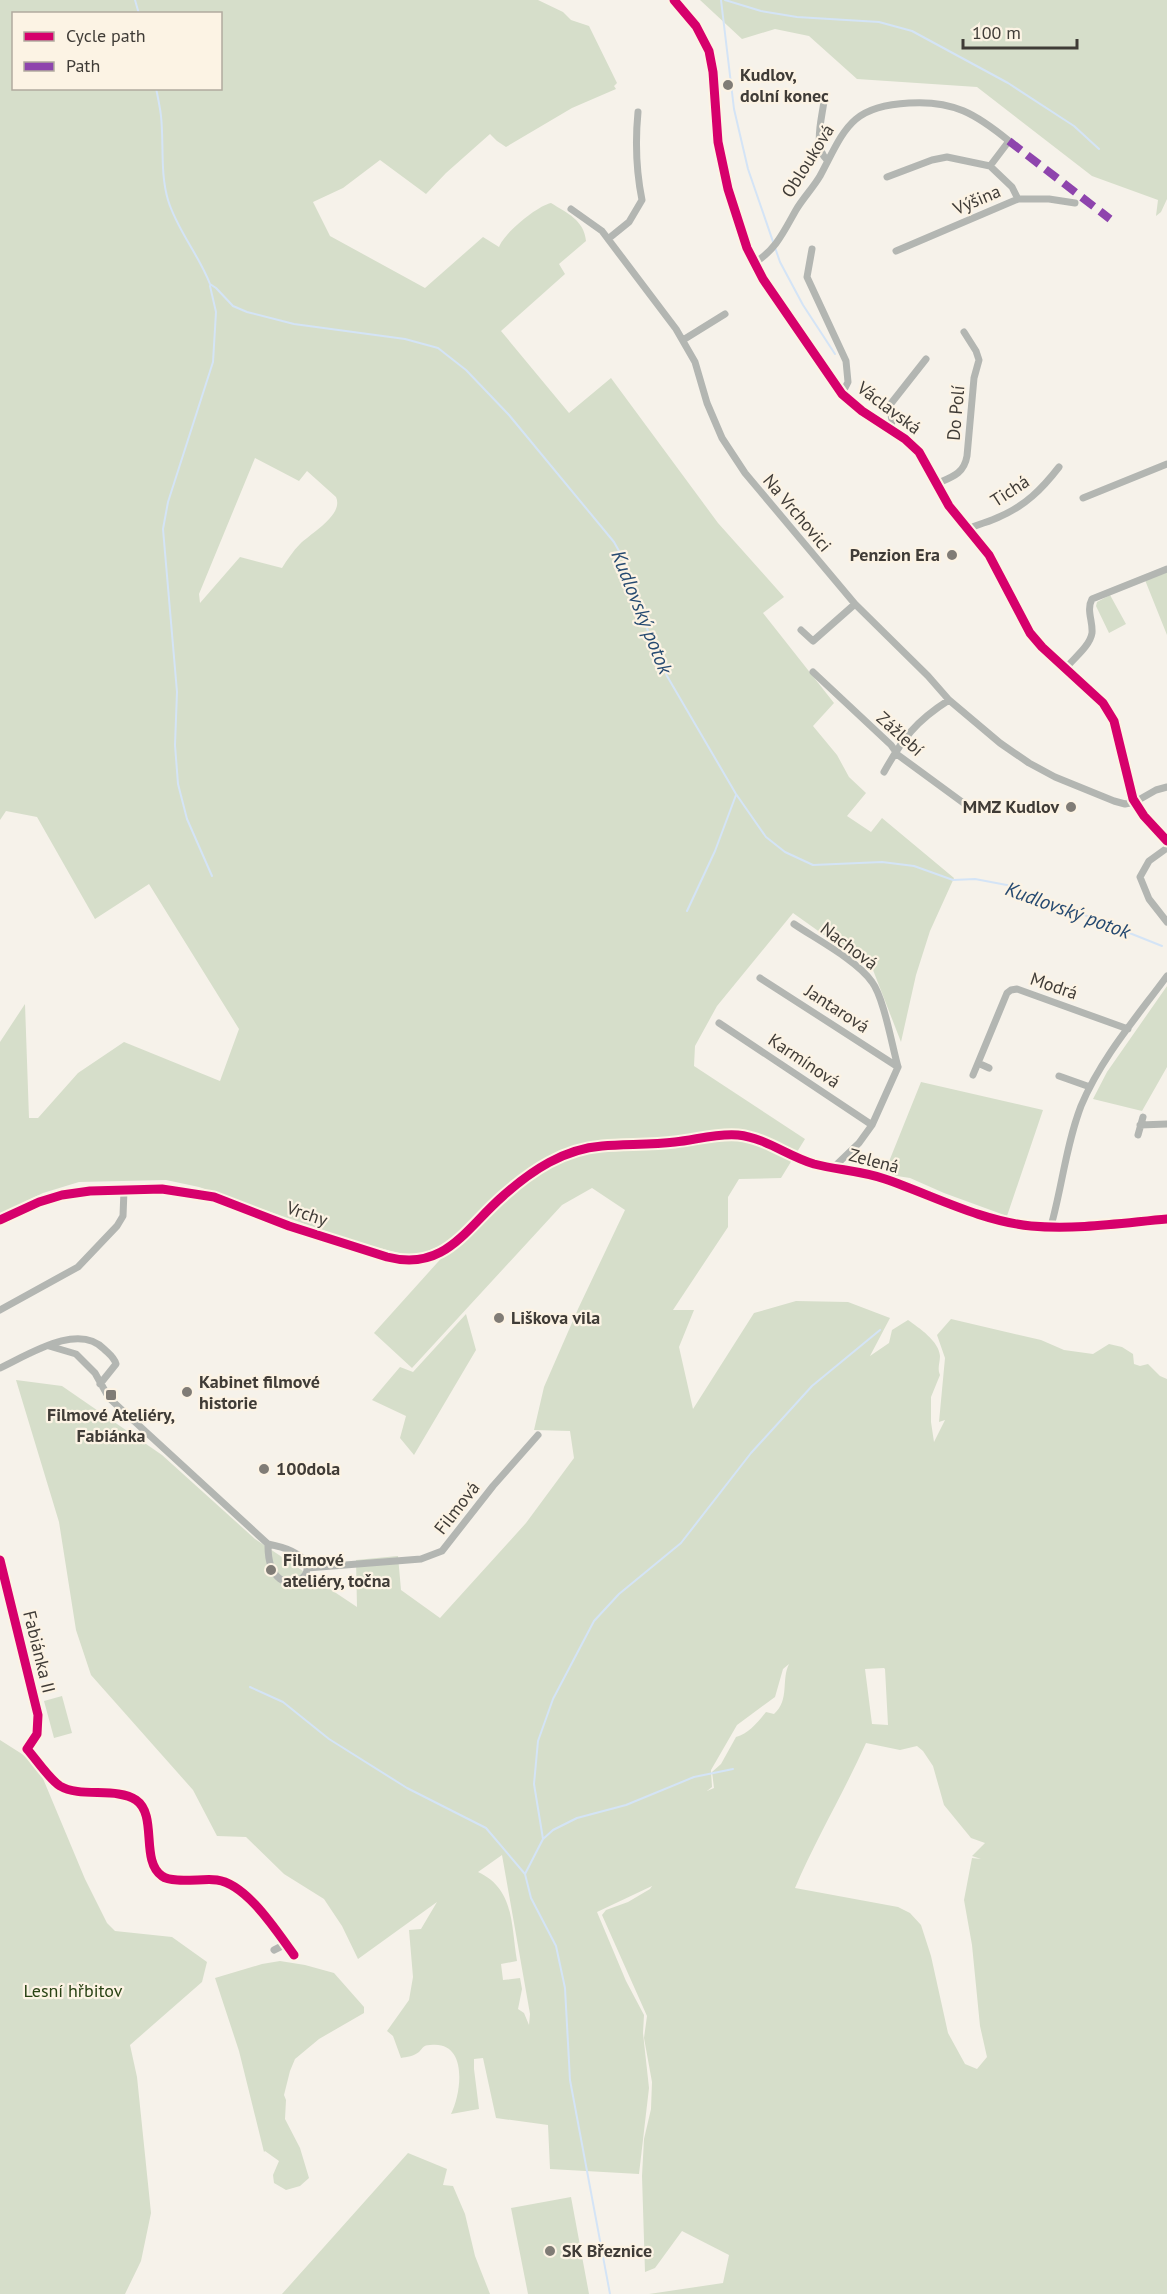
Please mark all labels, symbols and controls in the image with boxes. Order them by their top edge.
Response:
legend [12,12,222,90]
scale bar [963,12,1077,50]
text: 100 m [972,21,1021,44]
text: Cycle path [66,24,146,47]
text: Path [66,54,100,77]
place label: Kudlov, dolní konec [740,63,829,107]
marker: Kudlov, dolní konec [721,78,735,92]
street label: Oblouková [776,120,839,202]
street label: Výšina [949,179,1004,220]
street label: Václavská [852,375,926,439]
street label: Do Polí [942,384,969,442]
street label: Na Vrchovici [758,469,837,556]
street label: Tichá [986,470,1033,512]
place label: Penzion Era [850,543,940,566]
water label: Kudlovský potok [605,546,679,679]
marker: Penzion Era [945,548,959,562]
street label: Zážlebí [872,706,929,761]
place label: MMZ Kudlov [963,795,1059,818]
marker: MMZ Kudlov [1064,800,1078,814]
water label: Kudlovský potok [1002,875,1135,945]
street label: Nachová [816,917,883,975]
street label: Modrá [1027,967,1081,1004]
street label: Jantarová [800,979,874,1038]
street label: Karmínová [764,1028,845,1093]
street label: Zelená [846,1143,902,1178]
street label: Vrchy [283,1196,331,1231]
place label: Liškova vila [511,1306,600,1329]
marker: Liškova vila [492,1311,506,1325]
place label: Kabinet filmové historie [199,1370,320,1414]
marker: Kabinet filmové historie [180,1385,194,1399]
marker: Filmové Ateliéry, Fabiánka [104,1388,118,1402]
place label: Filmové Ateliéry, Fabiánka [47,1403,175,1447]
place label: 100dola [276,1457,340,1480]
marker: 100dola [257,1462,271,1476]
street label: Filmová [429,1477,484,1539]
place label: Filmové ateliéry, točna [283,1548,390,1592]
marker: Filmové ateliéry, točna [264,1563,278,1577]
street label: Fabiánka II [18,1608,61,1696]
park label: Lesní hřbitov [24,1979,123,2002]
place label: SK Březnice [562,2239,652,2262]
marker: SK Březnice [543,2244,557,2258]

